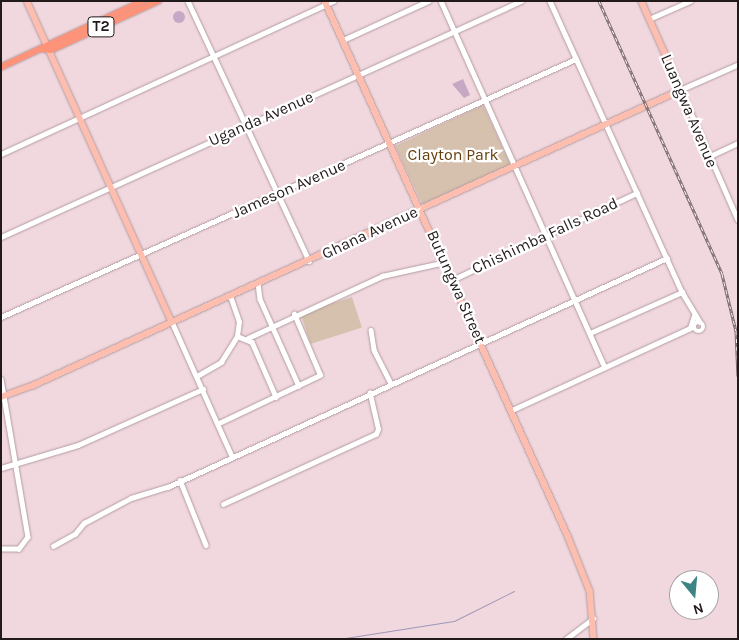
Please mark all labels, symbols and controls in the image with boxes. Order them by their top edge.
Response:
road number: T2 [87,15,115,40]
street label: Luangwa Avenue [656,51,722,171]
street label: Uganda Avenue [206,87,316,151]
park label: Clayton Park [407,145,499,165]
street label: Jameson Avenue [230,155,348,223]
street label: Chishimba Falls Road [469,194,621,278]
street label: Ghana Avenue [319,202,421,264]
street label: Butungwa Street [422,227,490,347]
north arrow [669,570,719,620]
text: N [691,599,706,618]

